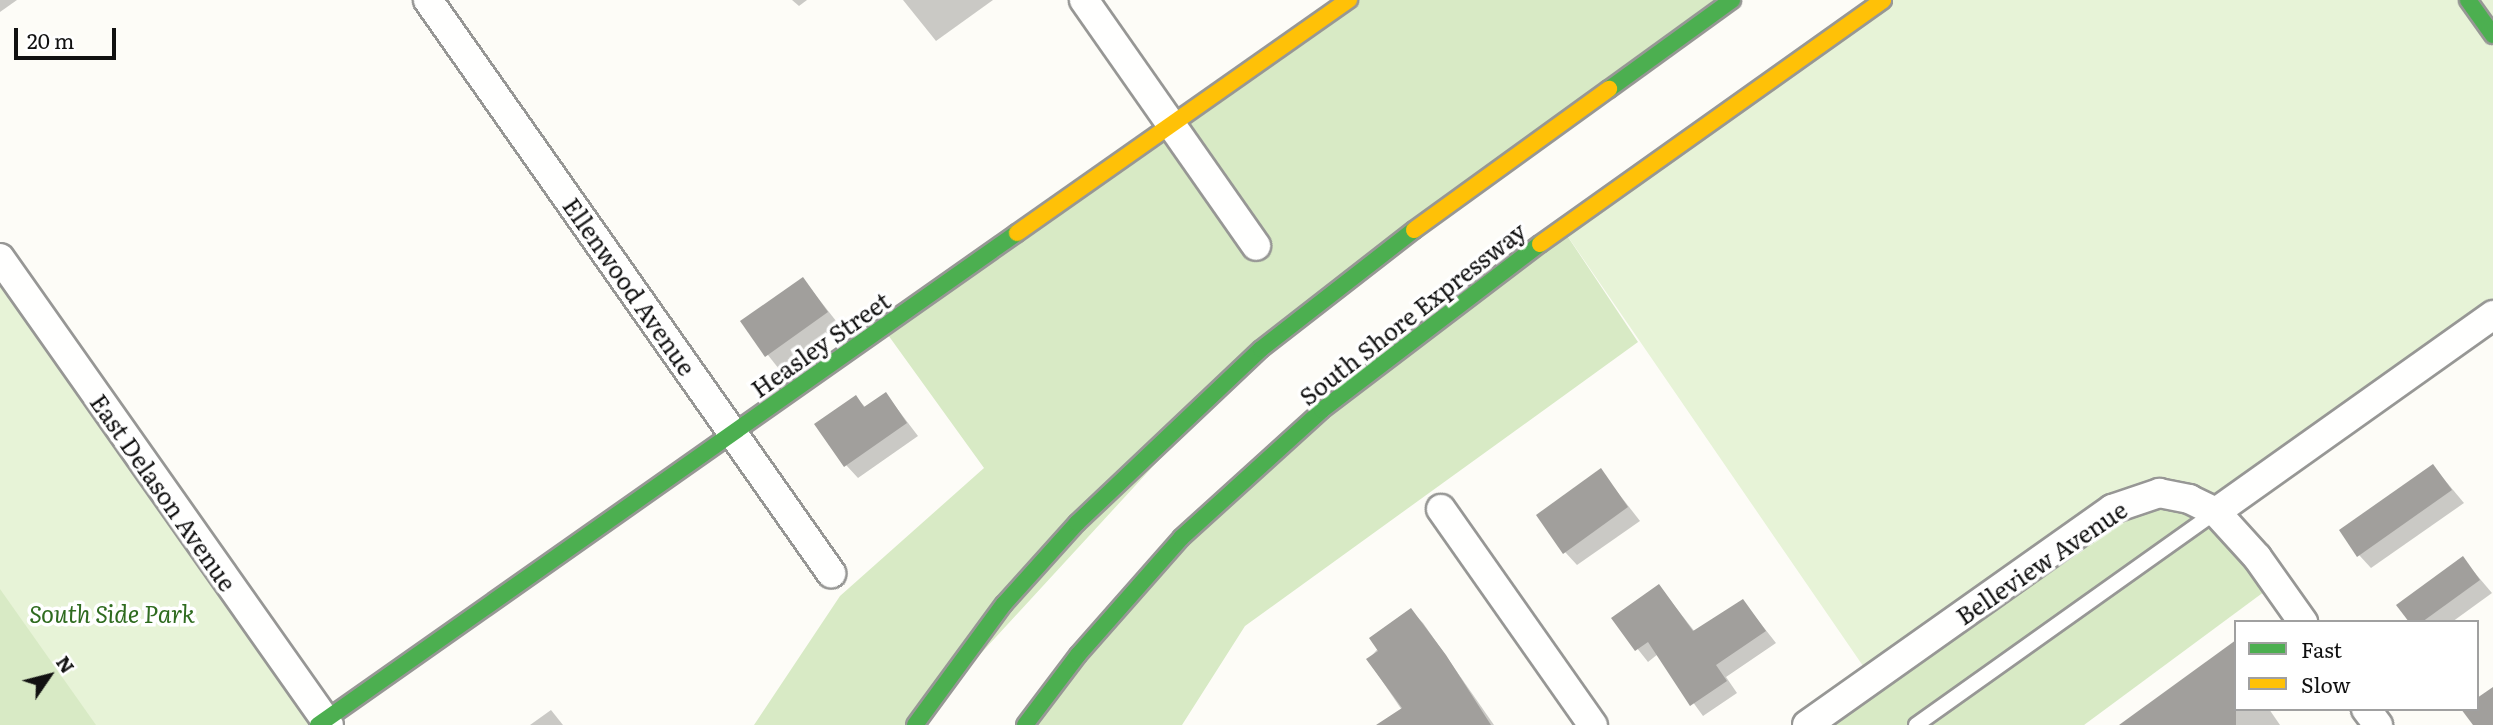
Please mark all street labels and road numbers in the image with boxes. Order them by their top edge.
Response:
street label: Ellenwood Avenue [558,192,702,380]
street label: South Shore Expressway [1293,216,1531,410]
street label: Heasley Street [745,285,895,403]
street label: East Delason Avenue [85,388,243,596]
street label: Belleview Avenue [1950,494,2132,630]

